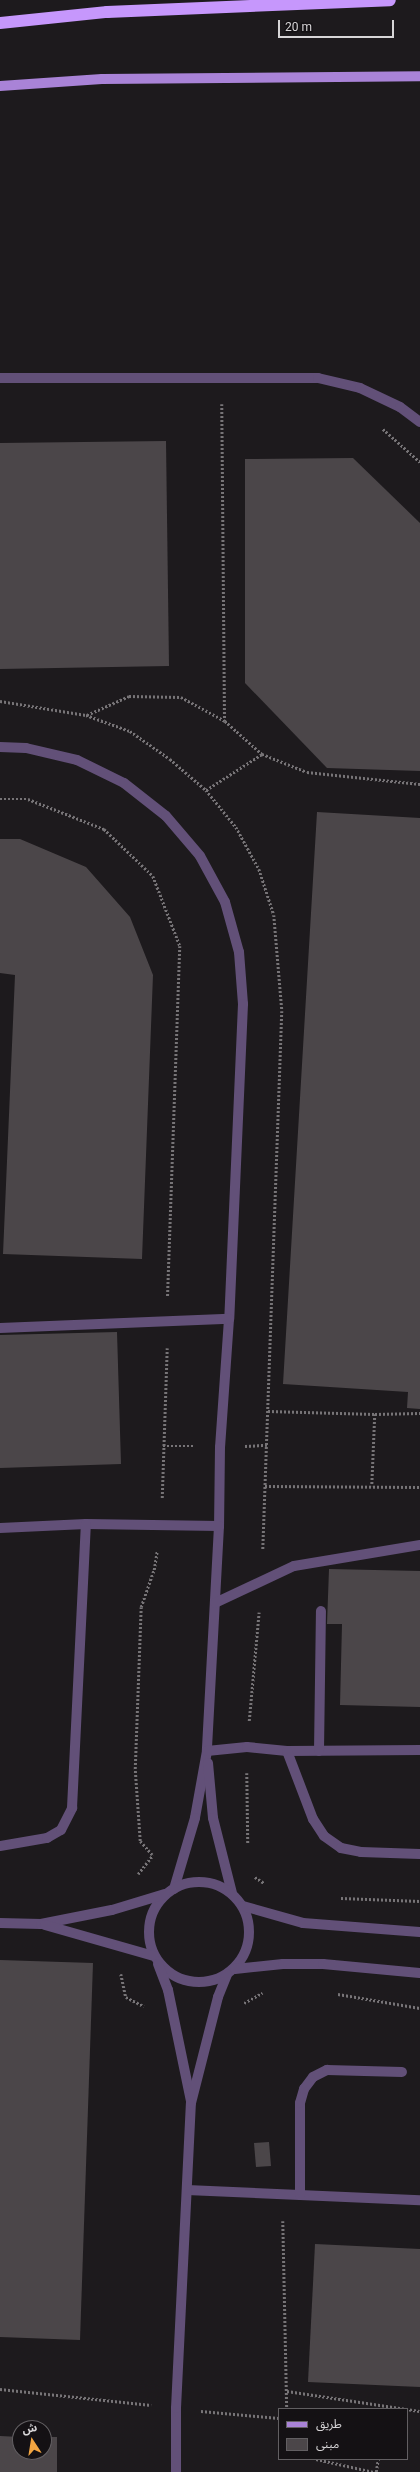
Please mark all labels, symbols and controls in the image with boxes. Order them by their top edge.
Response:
scale bar [280,12,396,38]
text: 20 m [285,20,312,34]
legend [278,2408,408,2460]
text: طريق [316,2417,342,2431]
north arrow [12,2420,52,2460]
text: ش [21,2421,38,2437]
text: مبنى [316,2437,339,2451]

